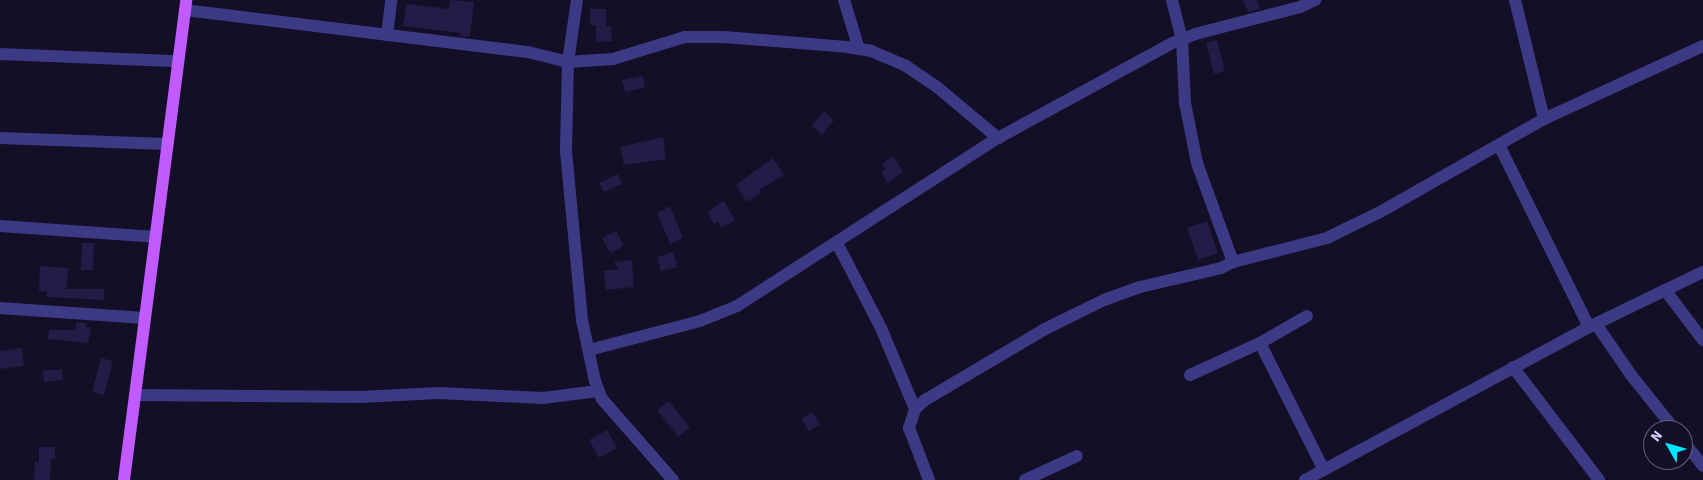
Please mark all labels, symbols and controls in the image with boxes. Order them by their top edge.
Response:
north arrow [1643,420,1693,470]
text: N [1646,427,1668,446]

